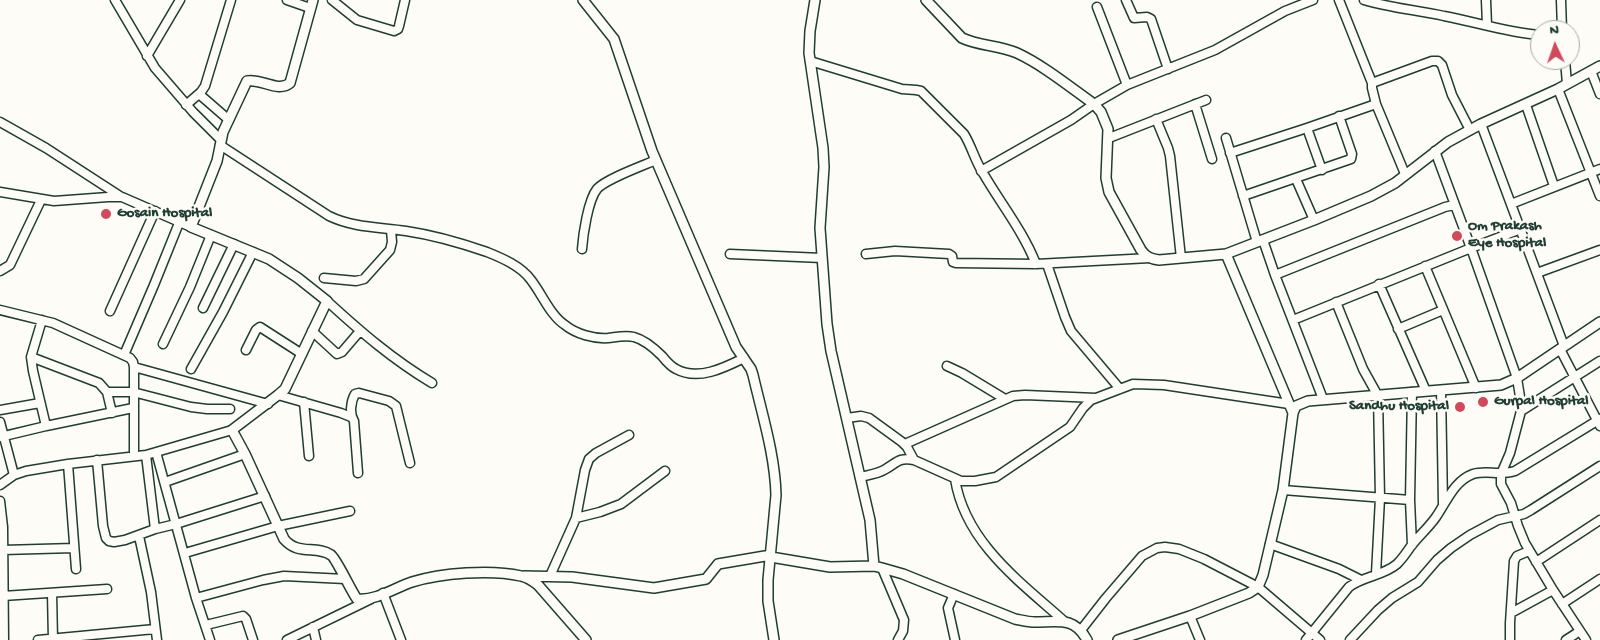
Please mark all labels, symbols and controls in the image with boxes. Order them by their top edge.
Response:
north arrow [1530,20,1580,70]
text: N [1549,22,1559,39]
place label: Gosain Hospital [117,205,212,223]
marker: Gosain Hospital [99,207,113,221]
place label: Om Prakash Eye Hospital [1468,218,1546,253]
marker: Om Prakash Eye Hospital [1450,229,1464,243]
place label: Gurpal Hospital [1494,393,1589,411]
marker: Gurpal Hospital [1476,395,1490,409]
place label: Sandhu Hospital [1349,398,1449,416]
marker: Sandhu Hospital [1453,400,1467,414]

